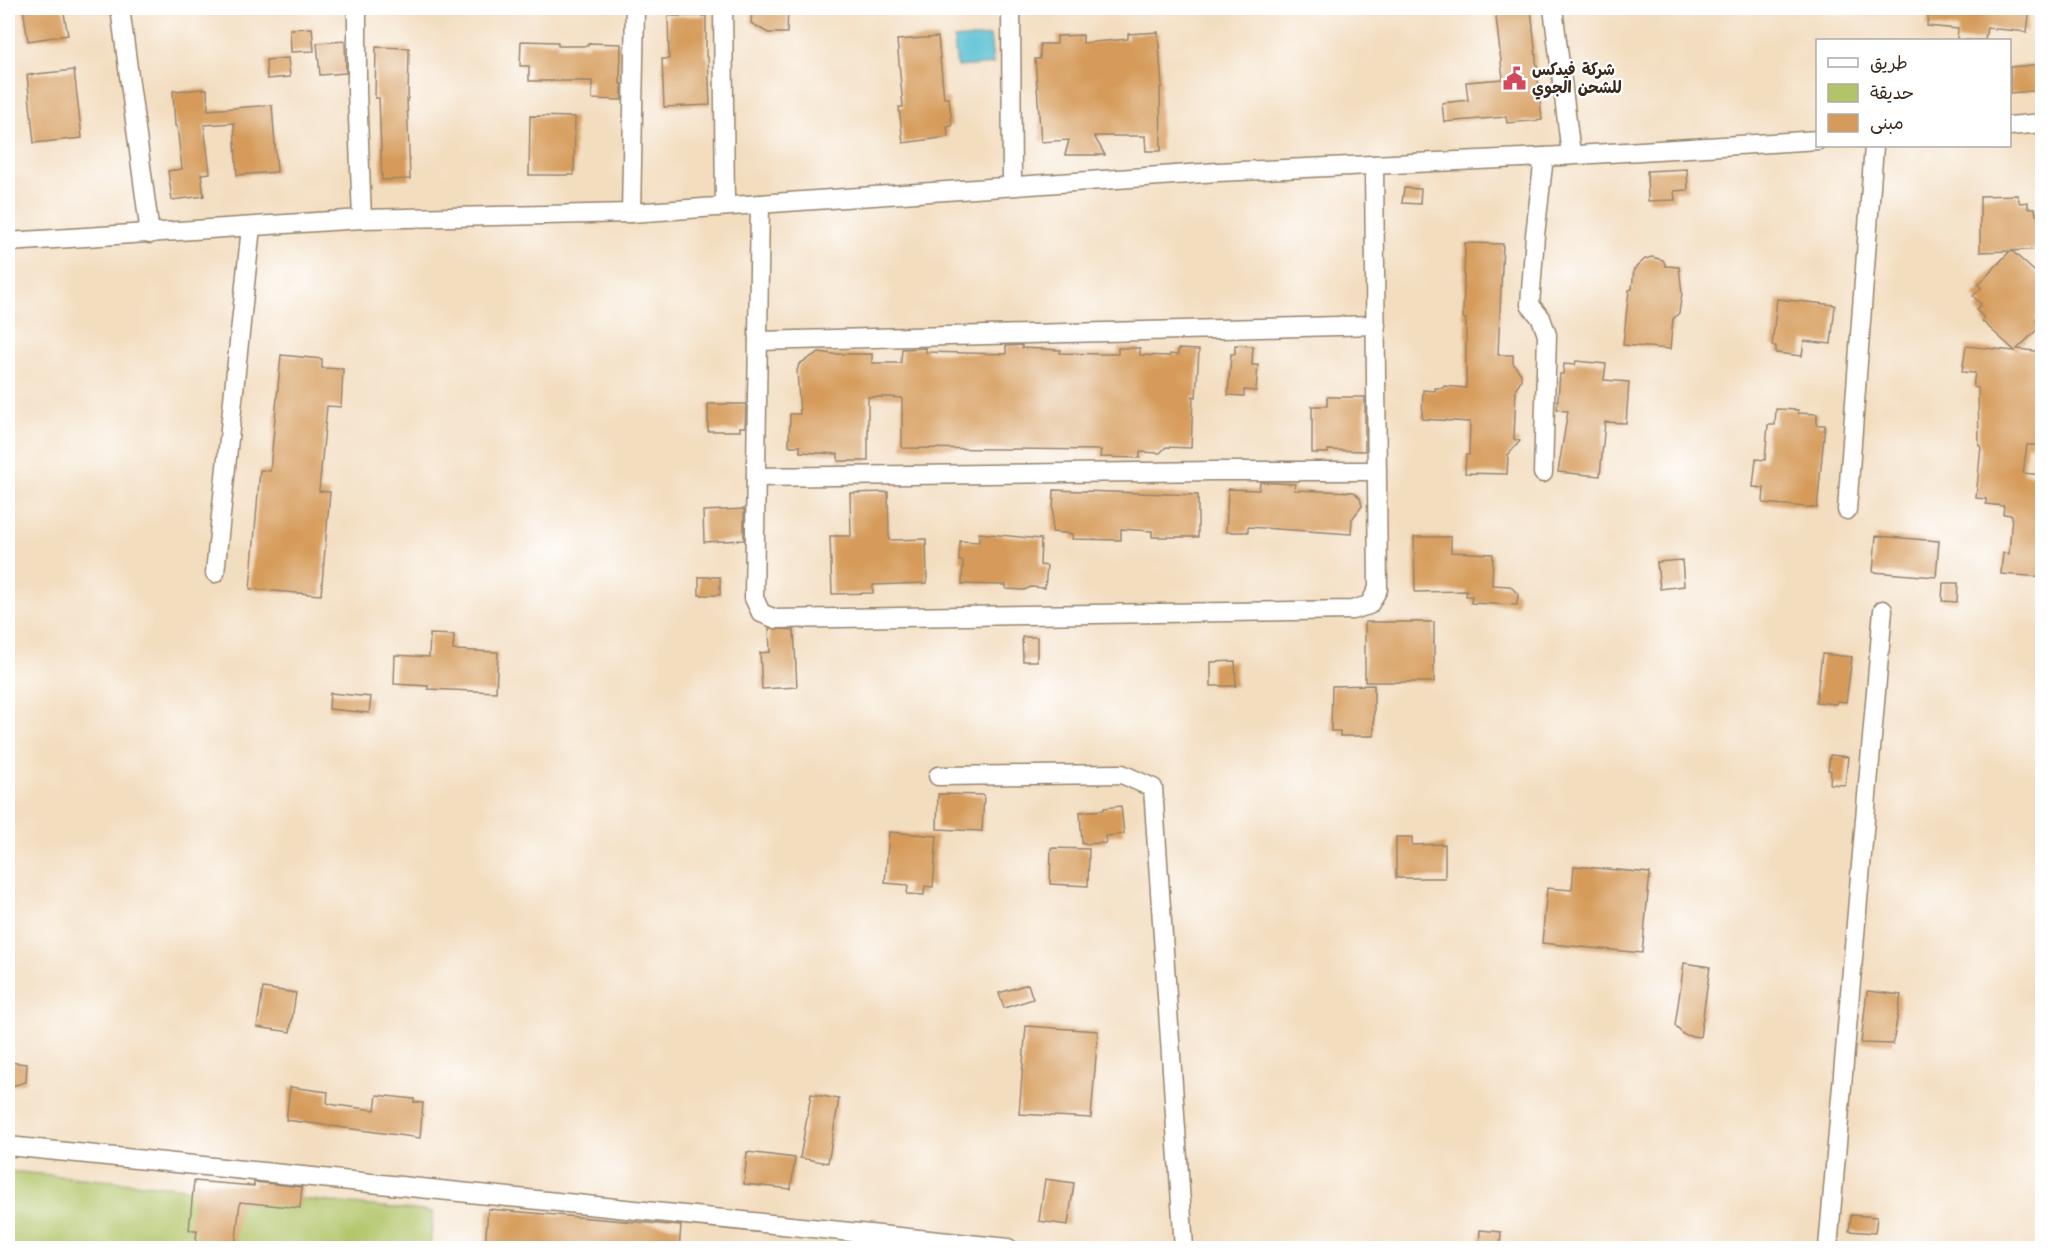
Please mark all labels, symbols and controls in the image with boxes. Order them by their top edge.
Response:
legend [1816,39,2011,147]
text: طريق [1870,50,1908,79]
place label: شركة فيدكس للشحن الجوي [1532,58,1622,101]
public building icon: شركة فيدكس للشحن الجوي [1501,65,1527,91]
text: حديقة [1870,80,1914,109]
text: مبنى [1870,110,1904,139]

